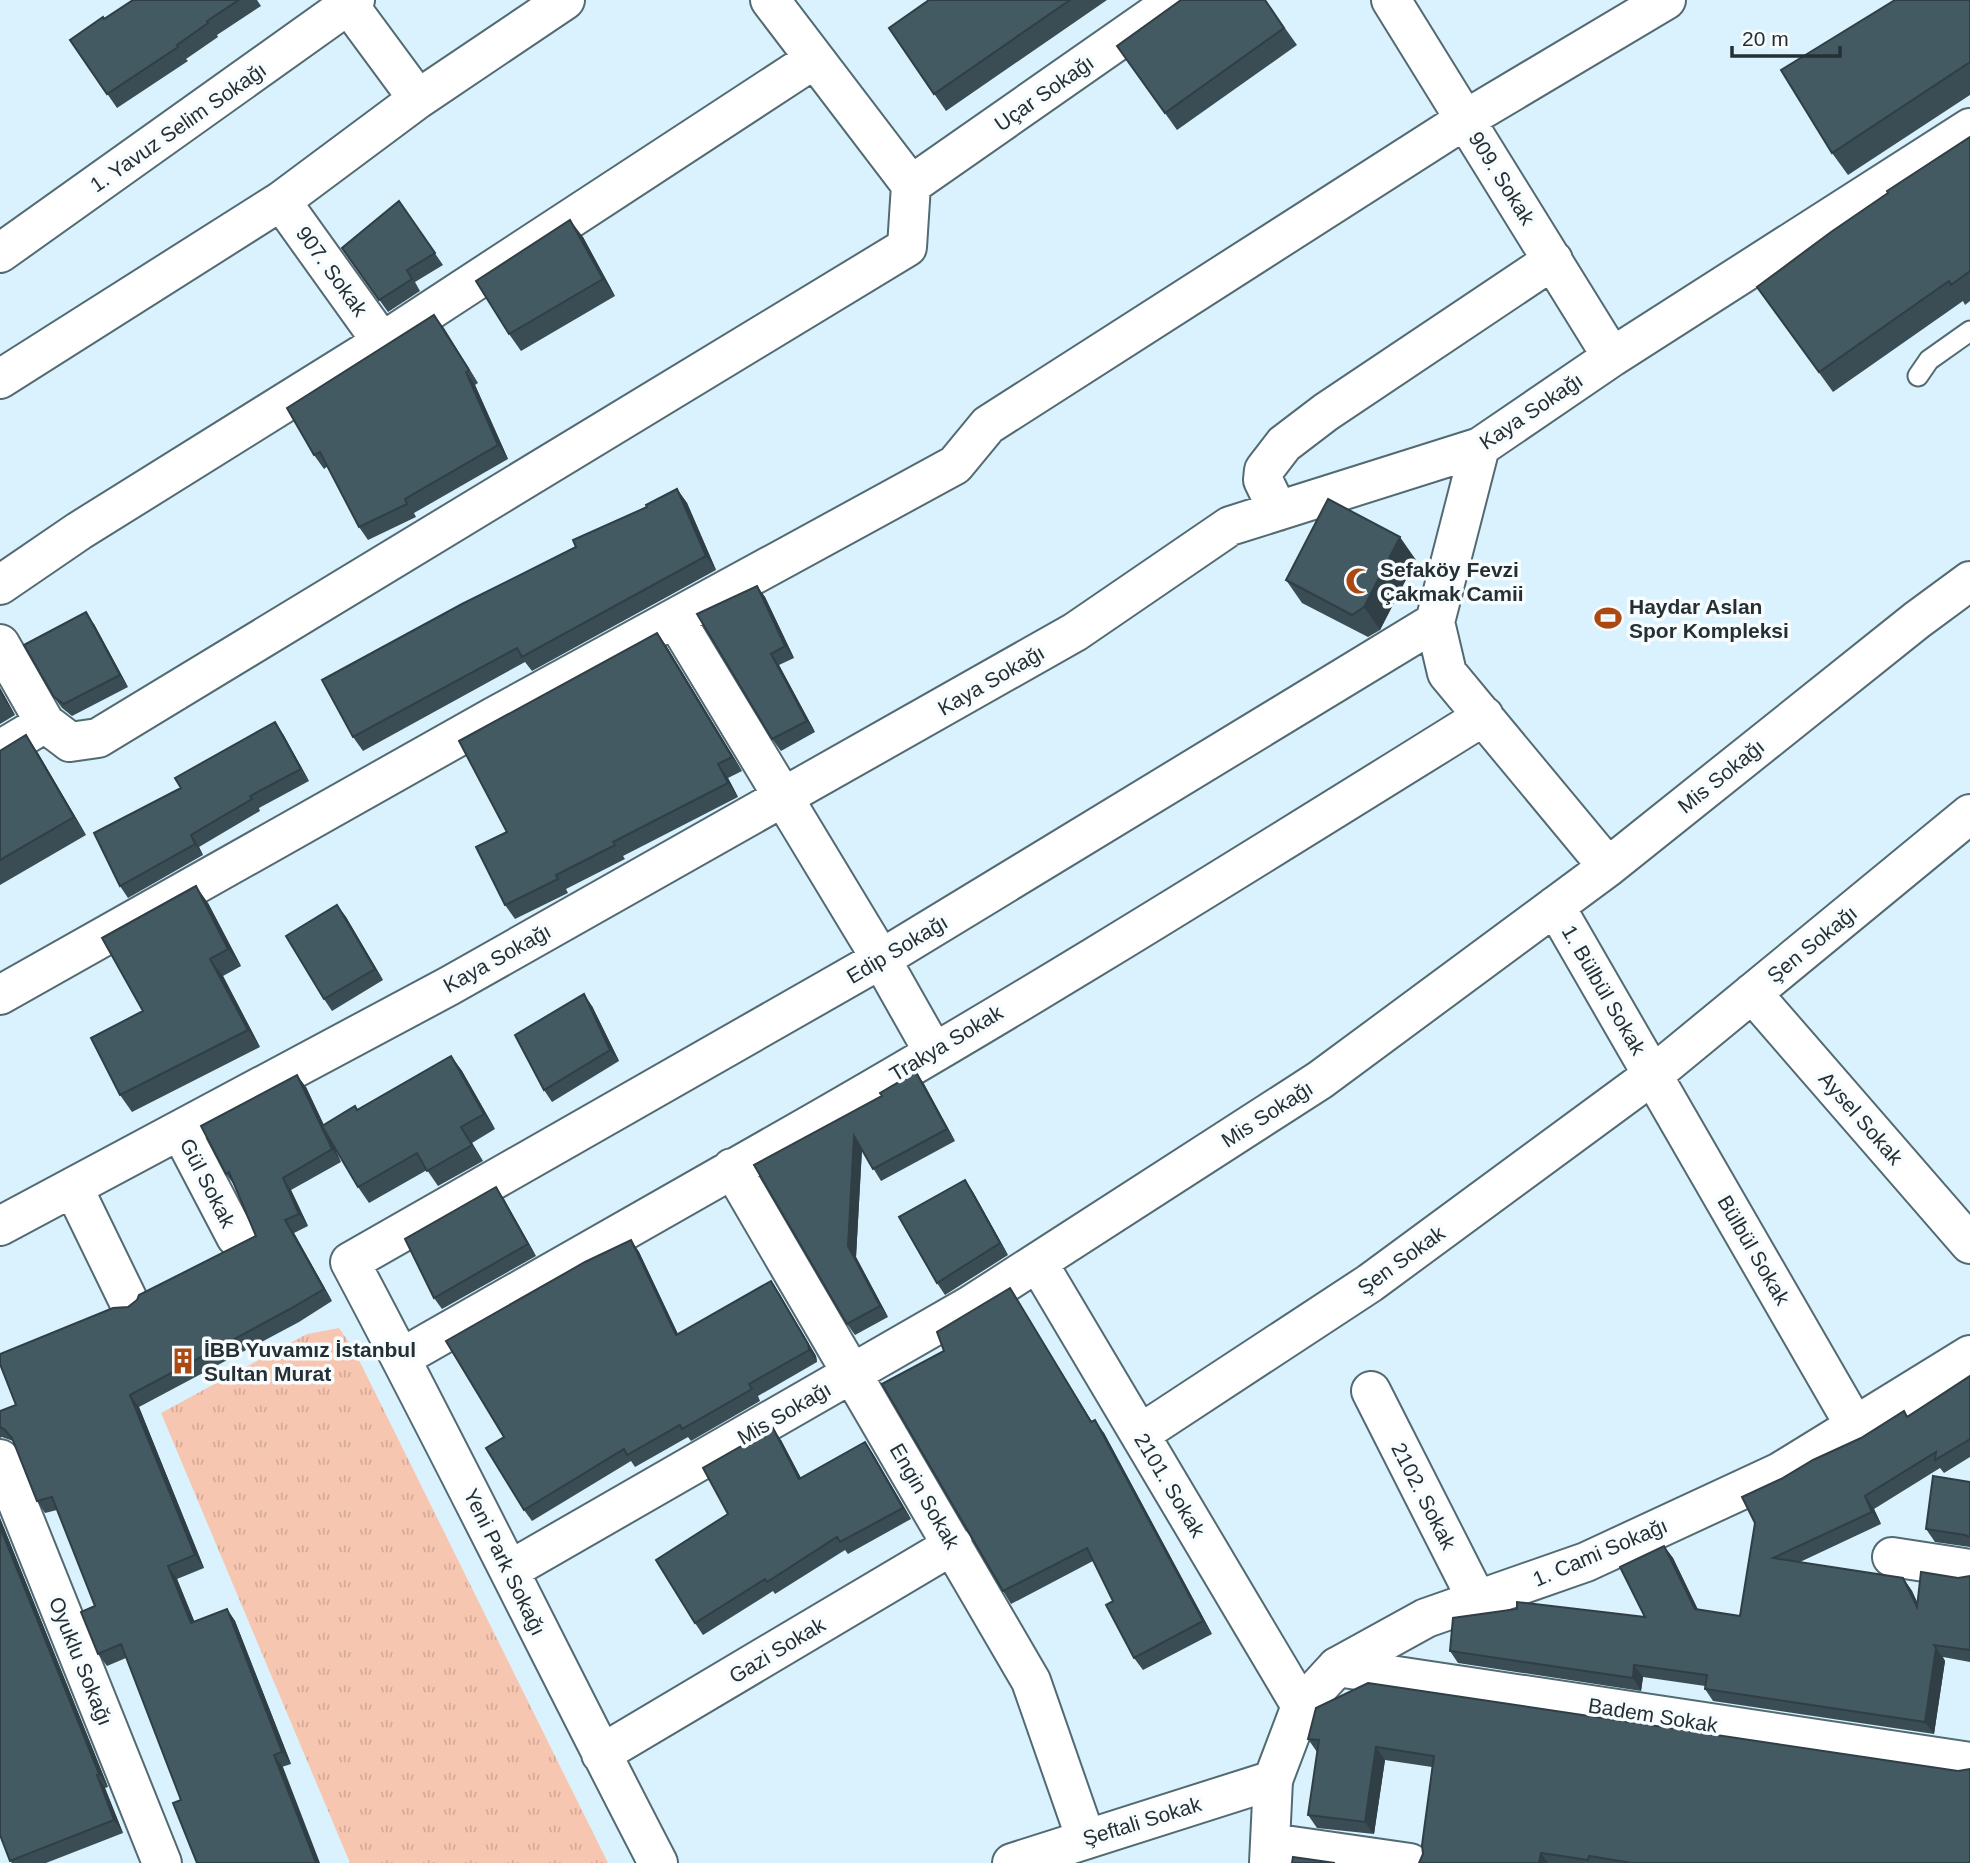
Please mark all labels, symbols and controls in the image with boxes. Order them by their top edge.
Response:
scale bar [1732,14,1840,58]
text: 20 m [1742,27,1789,50]
street label: Uçar Sokağı [990,50,1098,136]
street label: 1. Yavuz Selim Sokağı [86,58,270,196]
street label: 909. Sokak [1464,127,1540,229]
street label: 907. Sokak [292,222,372,321]
street label: Kaya Sokağı [1475,368,1587,454]
place label: Sefaköy Fevzi Çakmak Camii [1380,558,1524,605]
mosque icon: Sefaköy Fevzi Çakmak Camii [1344,566,1374,596]
place label: Haydar Aslan Spor Kompleksi [1629,595,1789,642]
sports icon: Haydar Aslan Spor Kompleksi [1593,603,1623,633]
street label: Kaya Sokağı [934,640,1048,720]
street label: Mis Sokağı [1673,734,1769,818]
street label: Şen Sokağı [1763,901,1861,987]
street label: Edip Sokağı [843,910,951,988]
street label: Kaya Sokağı [439,919,555,997]
street label: 1. Bülbül Sokak [1558,921,1651,1059]
street label: Trakya Sokak [885,1000,1007,1086]
street label: Aysel Sokak [1815,1067,1908,1169]
street label: Mis Sokağı [1217,1076,1317,1152]
street label: Gül Sokak [176,1135,240,1232]
street label: Bülbül Sokak [1713,1191,1795,1309]
street label: Şen Sokak [1353,1221,1449,1299]
place label: İBB Yuvamız İstanbul Sultan Murat [204,1338,416,1385]
building icon: İBB Yuvamız İstanbul Sultan Murat [168,1346,198,1376]
street label: Mis Sokağı [733,1377,835,1449]
street label: 2101. Sokak [1130,1429,1210,1541]
street label: Engin Sokak [886,1439,965,1553]
street label: 2102. Sokak [1387,1439,1461,1554]
street label: Yeni Park Sokağı [460,1485,550,1639]
street label: 1. Cami Sokağı [1529,1513,1671,1591]
street label: Oyuklu Sokağı [45,1593,117,1729]
street label: Gazi Sokak [725,1612,829,1688]
street label: Badem Sokak [1587,1693,1720,1737]
street label: Şeftali Sokak [1080,1792,1204,1850]

